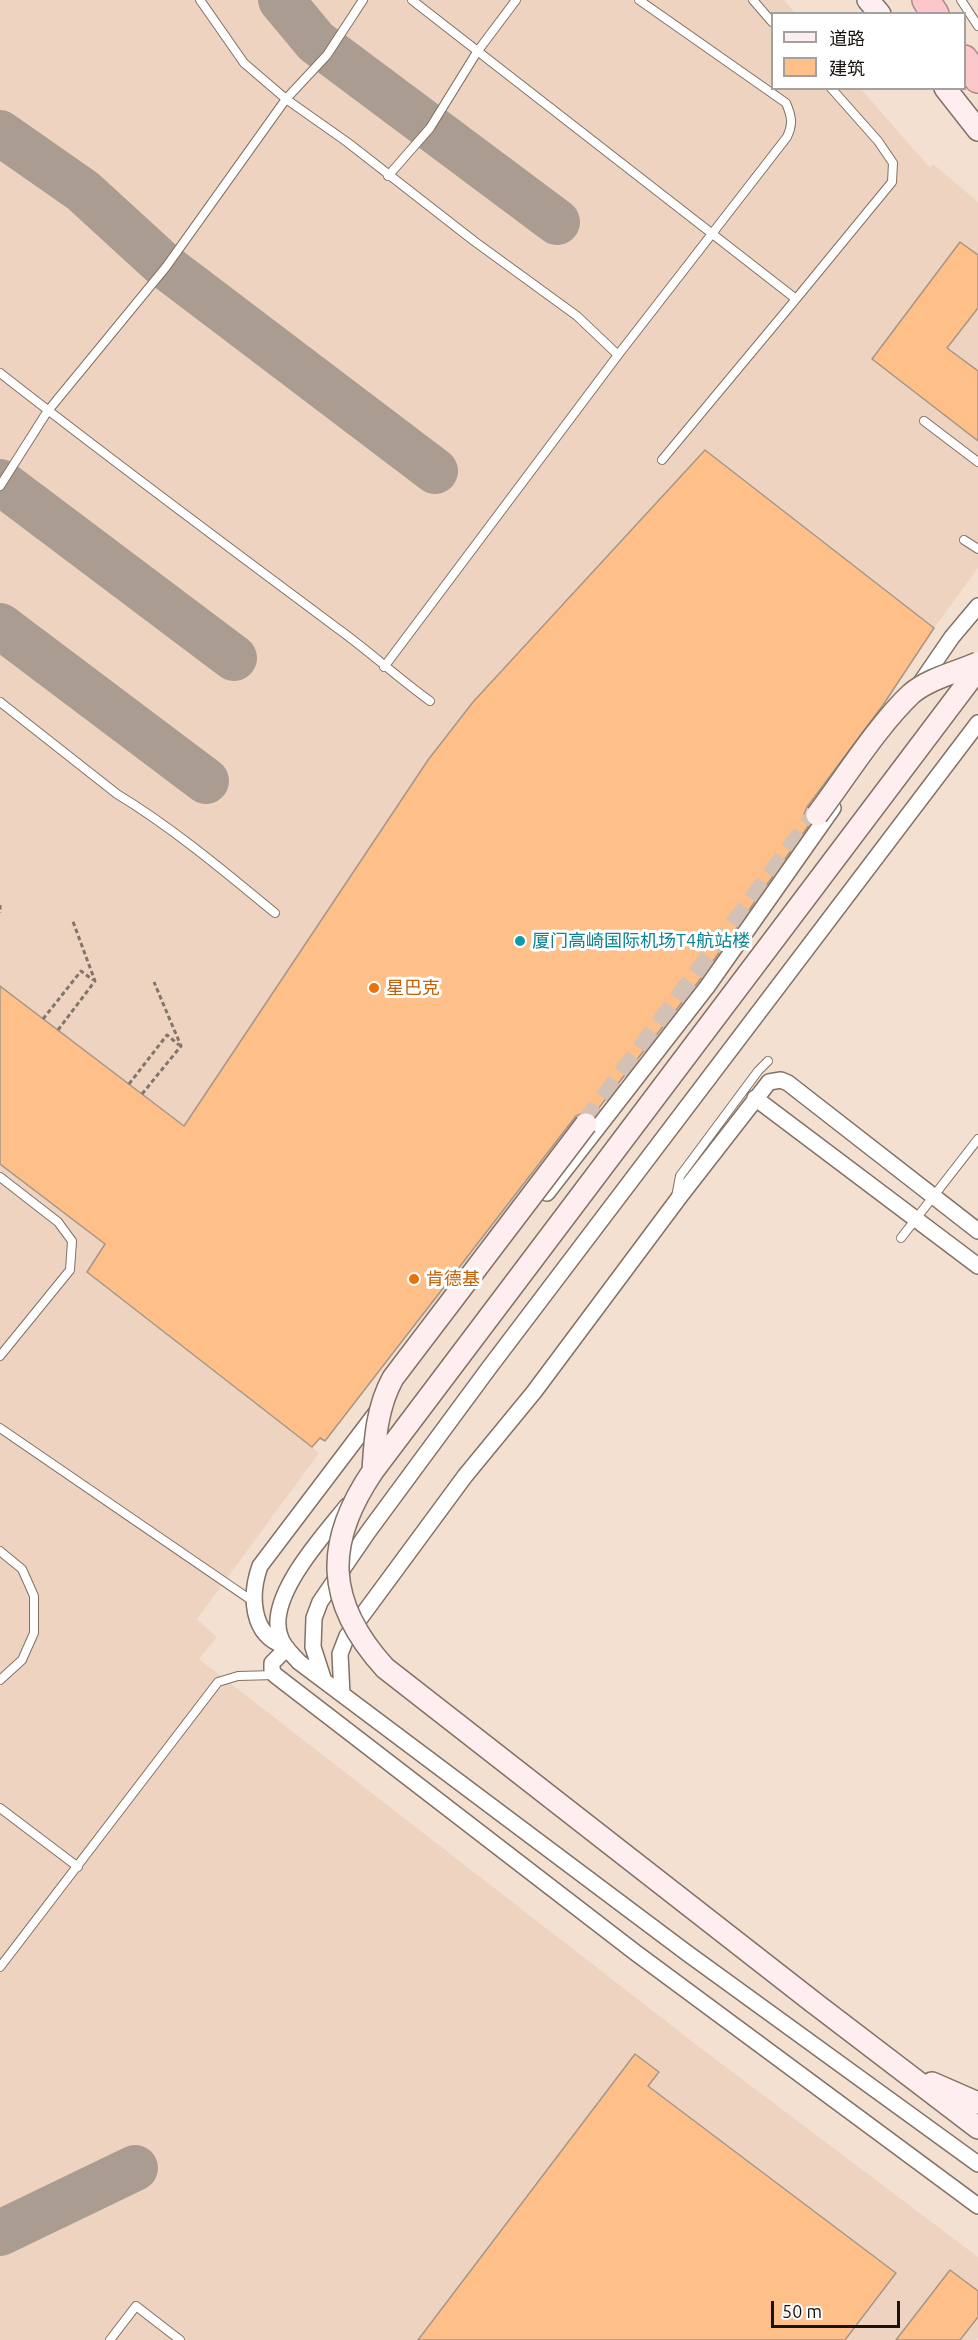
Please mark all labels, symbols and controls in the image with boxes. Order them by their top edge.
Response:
legend [771,12,966,90]
text: 道路 [829,28,865,48]
text: 建筑 [829,58,865,78]
place label: 厦门高崎国际机场T4航站楼 [532,930,750,952]
marker: 厦门高崎国际机场T4航站楼 [513,934,527,948]
place label: 星巴克 [386,977,440,999]
marker: 星巴克 [367,981,381,995]
place label: 肯德基 [426,1268,480,1290]
marker: 肯德基 [407,1272,421,1286]
scale bar [774,2289,903,2327]
text: 50 m [782,2301,822,2321]

